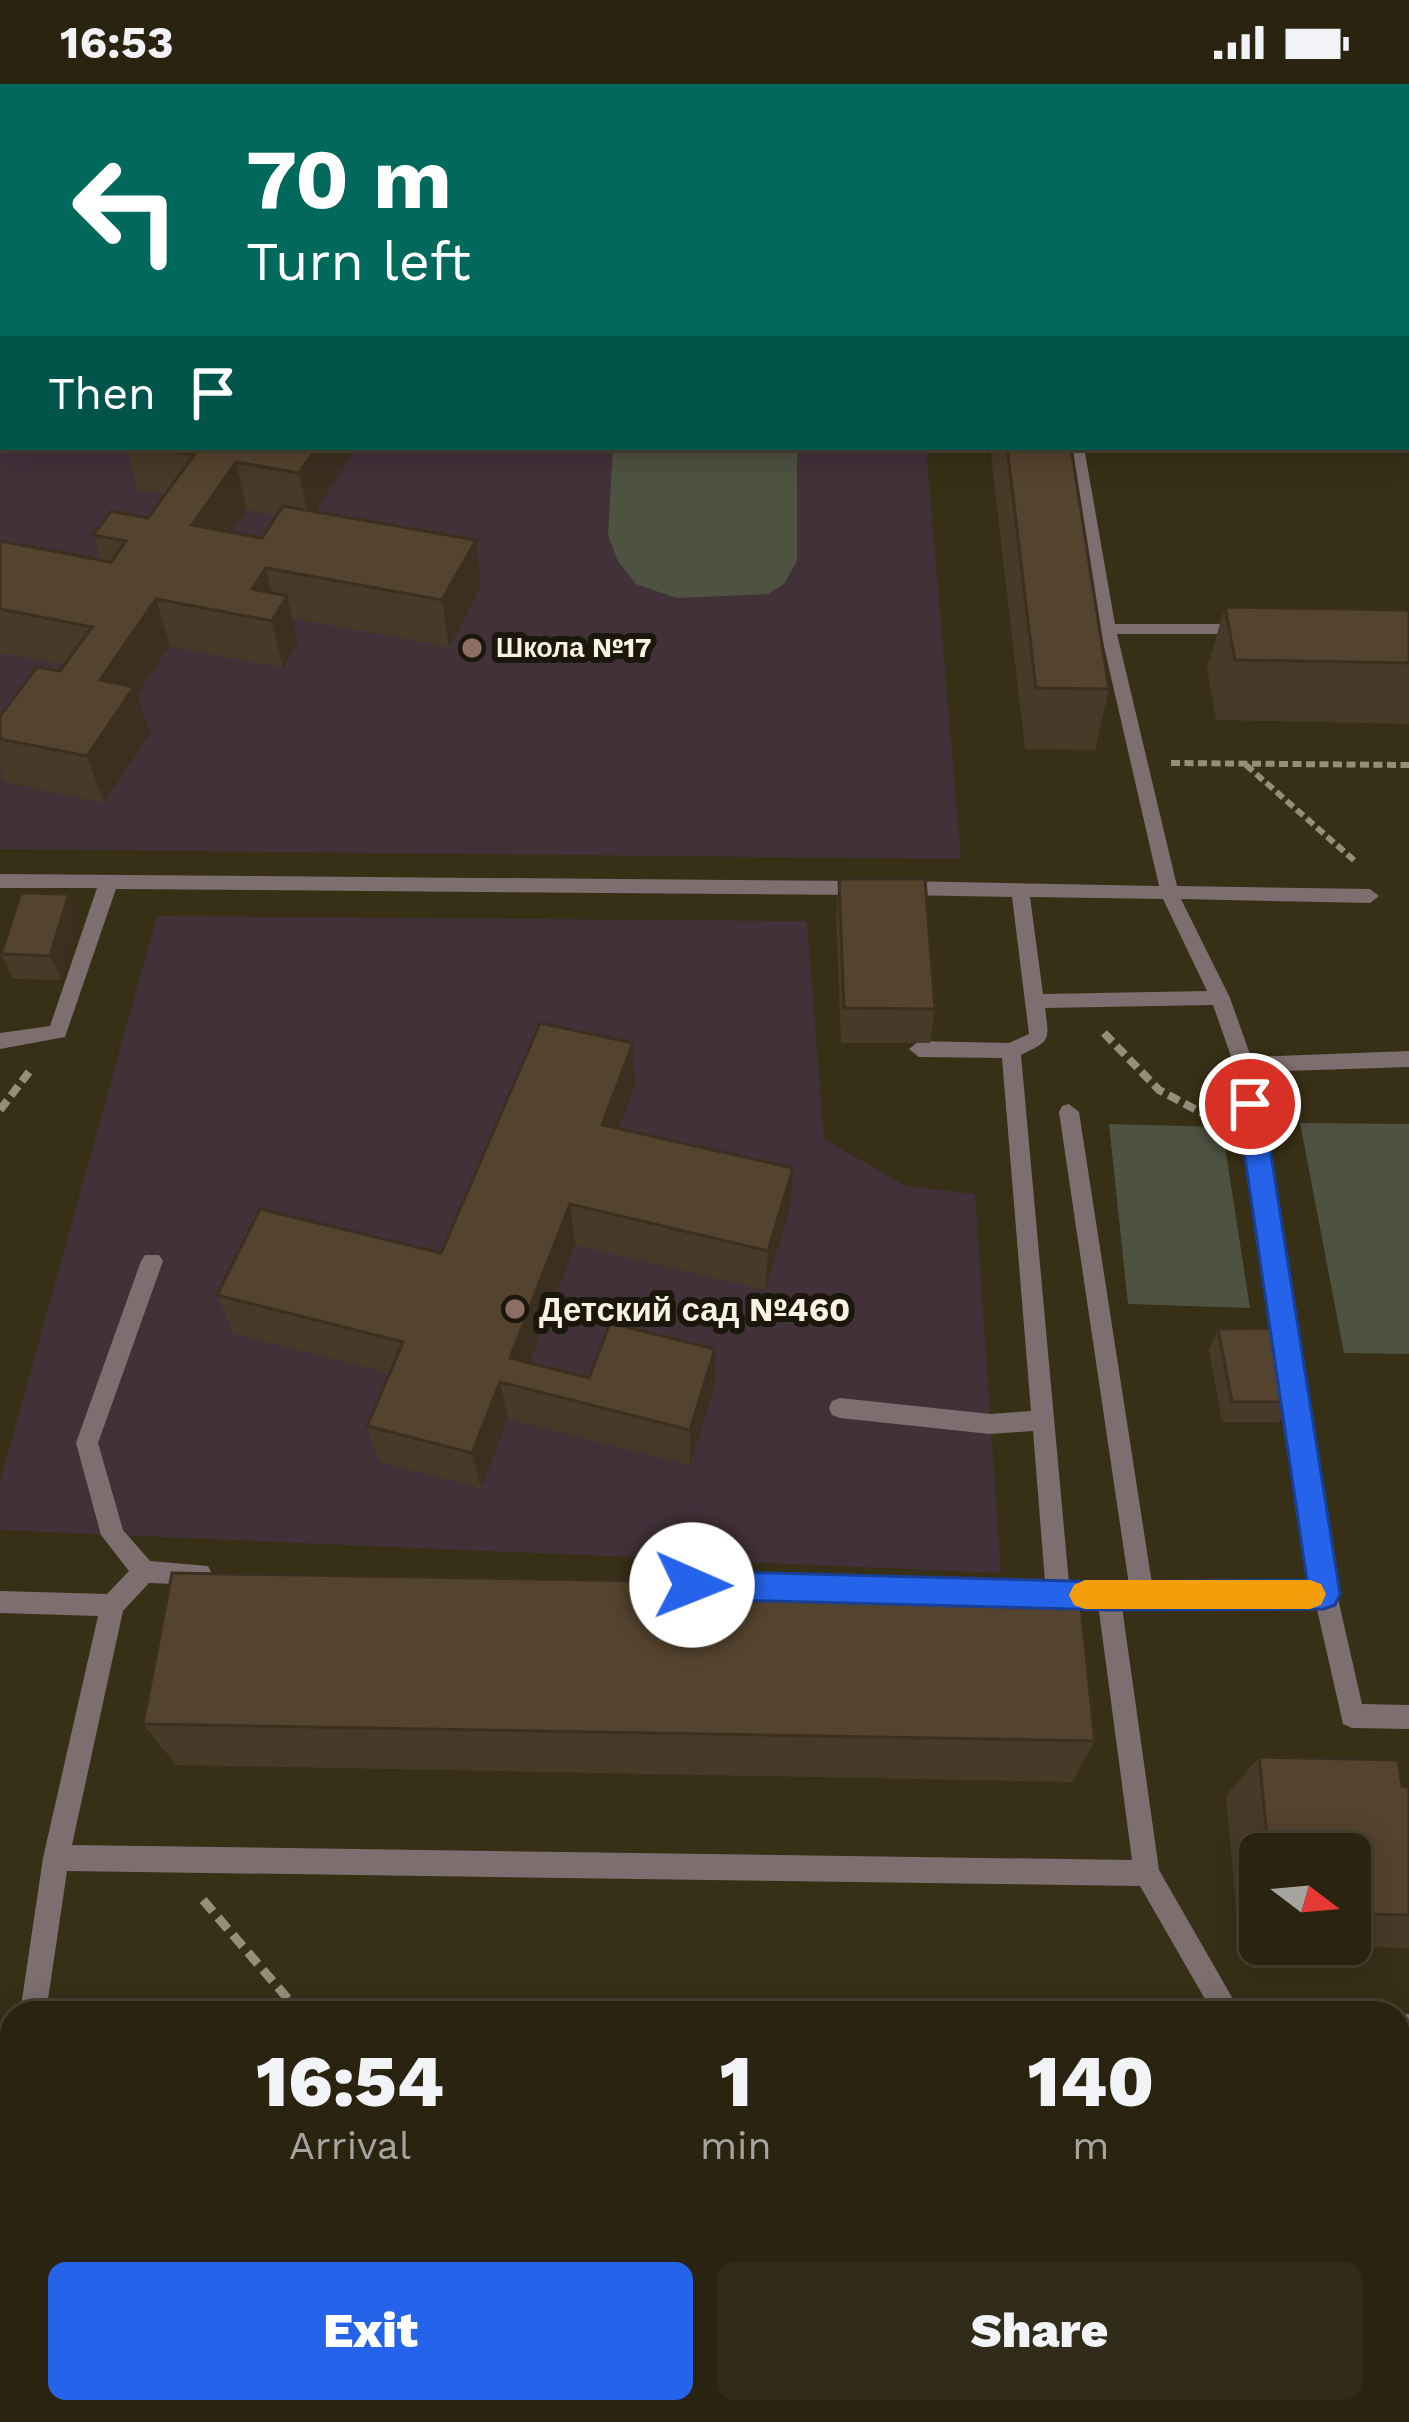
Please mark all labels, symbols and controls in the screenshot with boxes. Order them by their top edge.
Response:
text: 16:53 [60,16,174,69]
text: 70 m [246,130,452,228]
icon: left [48,132,204,288]
text: Turn left [246,230,471,293]
icon: arrive [180,360,246,426]
text: Then [48,367,156,420]
place label: Школа №17 [496,632,651,664]
marker: Школа №17 [459,635,485,661]
pin [1199,1053,1301,1155]
icon: arrive [1217,1071,1283,1137]
place label: Детский сад №460 [539,1290,850,1329]
marker: Детский сад №460 [502,1296,528,1322]
position arrow [629,1522,755,1648]
north arrow [1239,1833,1371,1965]
map controls [1239,1833,1371,1965]
text: 16:54 [256,2039,444,2123]
text: 1 [720,2039,752,2123]
text: 140 [1028,2039,1154,2123]
text: Arrival [289,2123,411,2168]
text: min [700,2123,772,2168]
text: m [1072,2123,1109,2168]
button: Exit [48,2262,693,2400]
button: Share [717,2262,1362,2400]

